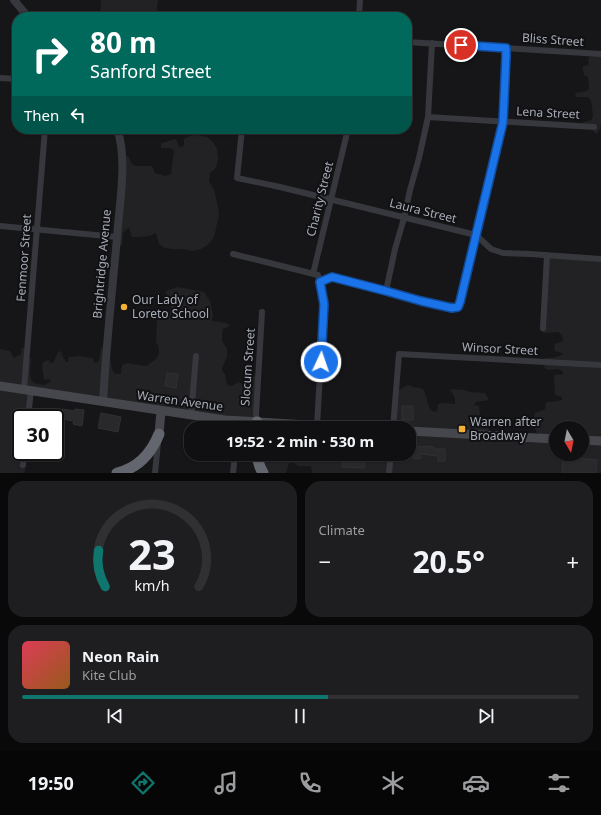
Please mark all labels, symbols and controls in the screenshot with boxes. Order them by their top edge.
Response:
text: 80 m [90,23,157,61]
icon: right [24,28,76,80]
pin [444,28,478,62]
street label: Bliss Street [521,29,585,50]
icon: arrive [450,34,472,56]
text: Sanford Street [90,59,211,83]
street label: Lena Street [516,102,581,123]
icon: left [67,104,89,126]
text: Then [24,105,59,125]
street label: Charity Street [302,159,337,238]
street label: Laura Street [388,194,459,227]
street label: Brightridge Avenue [88,208,115,319]
street label: Fenmoor Street [12,213,35,302]
place label: Our Lady of Loreto School [132,291,209,322]
marker: Our Lady of Loreto School [119,302,129,312]
street label: Slocum Street [236,327,259,406]
street label: Winsor Street [462,338,539,359]
position arrow [300,341,342,383]
street label: Warren Avenue [136,386,224,415]
speed limit sign: 30 [12,409,64,461]
place label: Warren after Broadway [470,413,542,444]
north arrow [549,421,589,461]
map controls [549,421,589,461]
marker: Warren after Broadway [457,424,467,434]
text: 19:52 · 2 min · 530 m [226,431,374,451]
text: Climate [319,521,365,539]
text: 23 [128,526,176,582]
text: 20.5° [412,541,485,582]
text: − [319,546,331,576]
text: + [566,546,579,576]
text: km/h [135,576,170,595]
text: Neon Rain [82,646,159,666]
text: Kite Club [82,666,136,684]
icon: previous [104,705,126,727]
icon: pause [289,705,311,727]
icon: next [475,705,497,727]
icon: directions [129,769,157,797]
icon: music [212,769,240,797]
icon: phone [296,769,324,797]
icon: climate [379,769,407,797]
icon: car [462,769,490,797]
icon: filters [545,769,573,797]
text: 19:50 [28,771,74,795]

